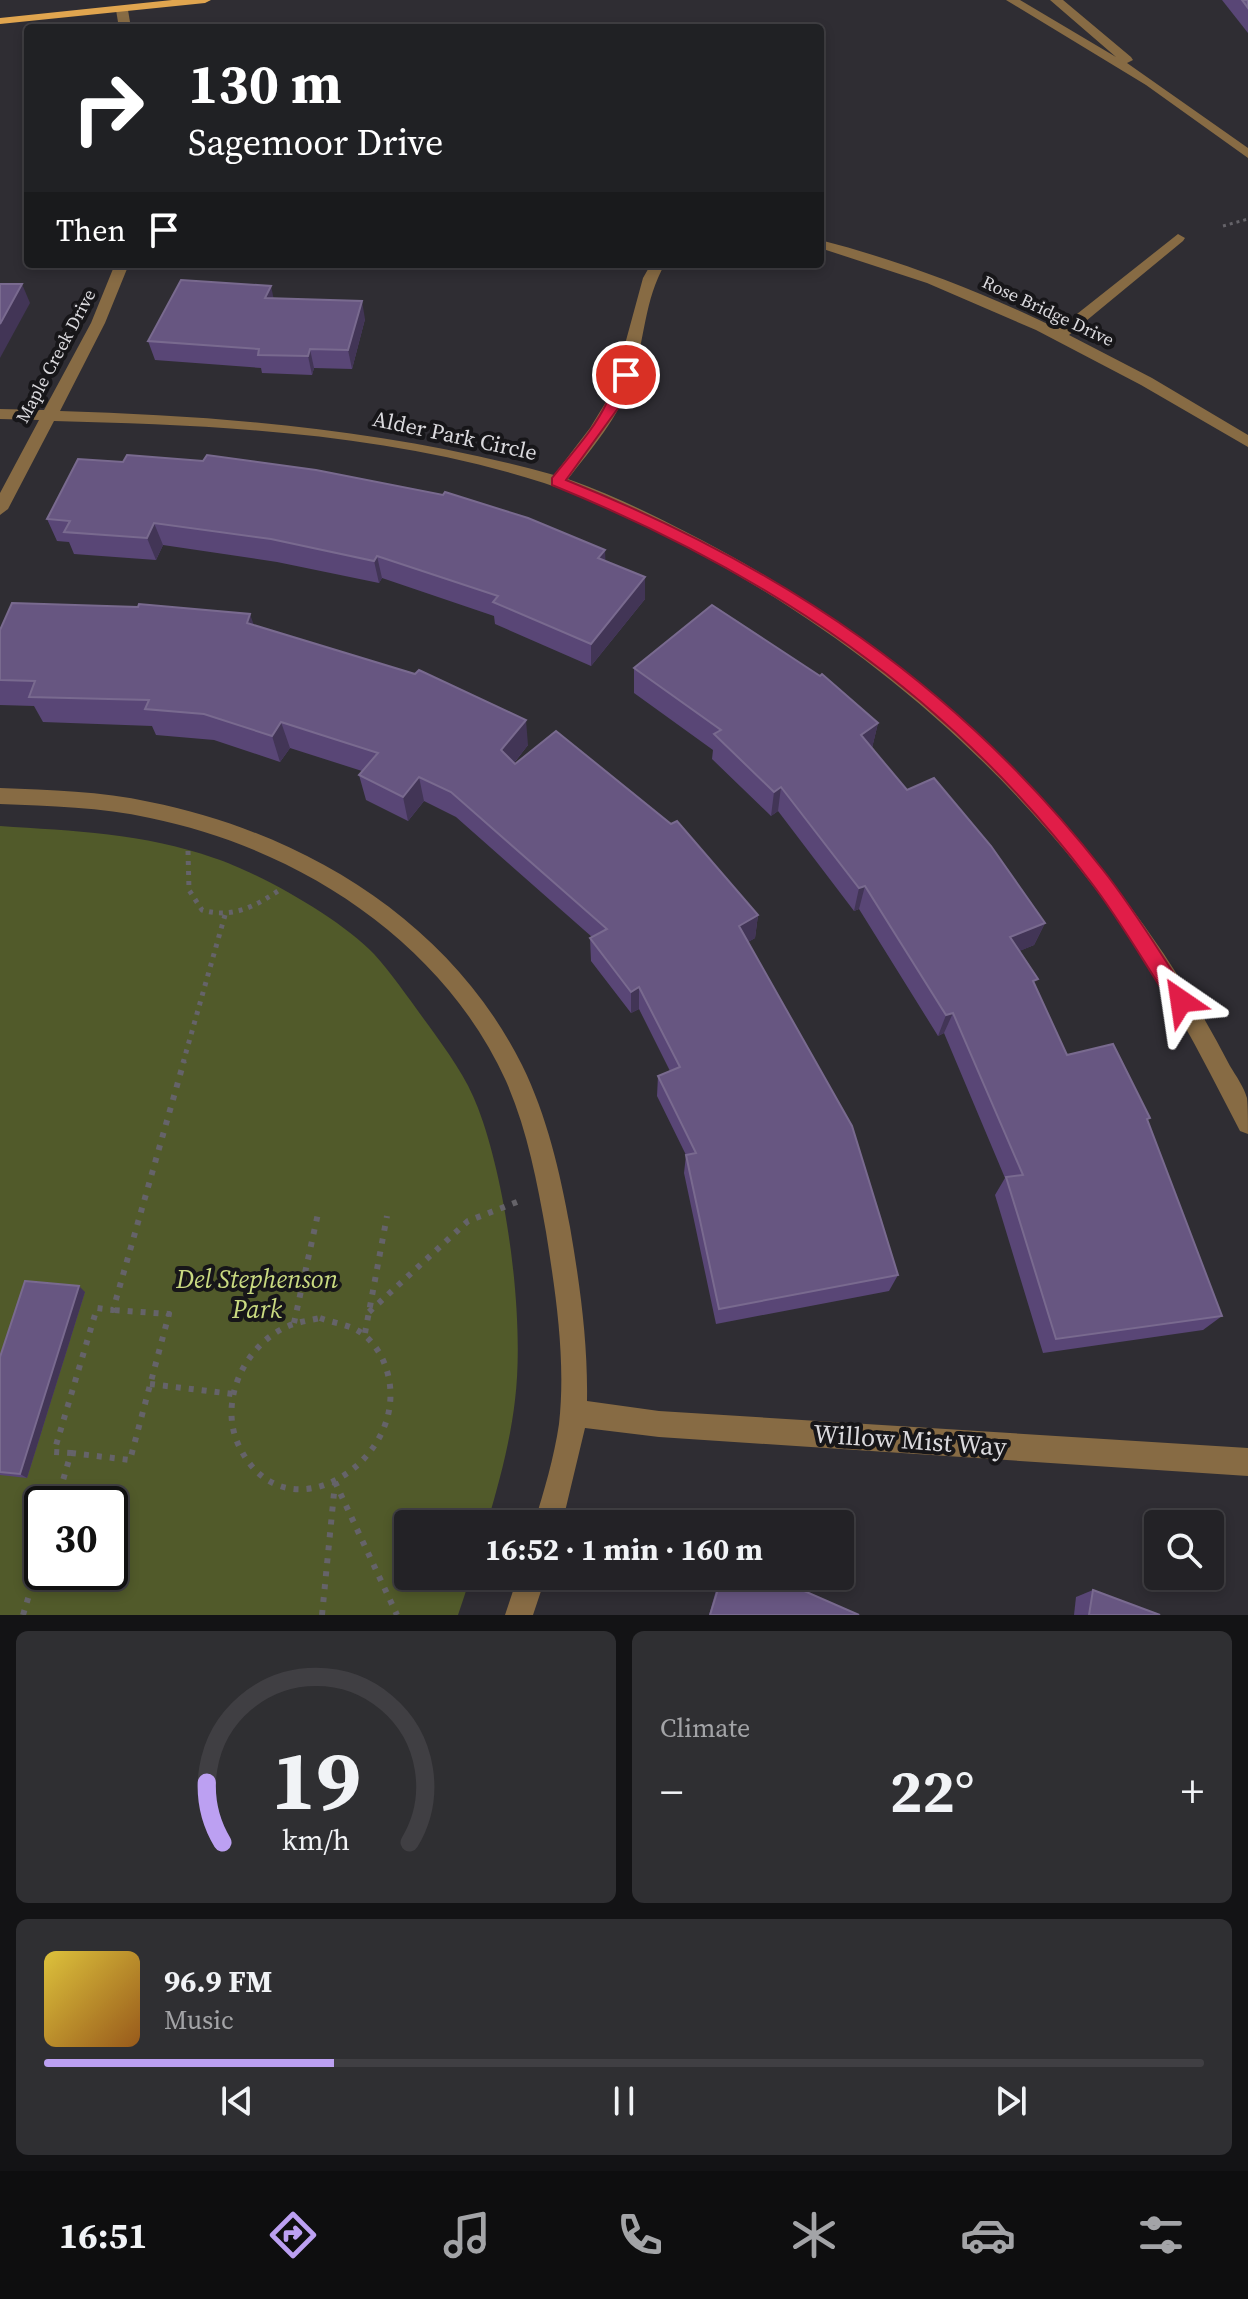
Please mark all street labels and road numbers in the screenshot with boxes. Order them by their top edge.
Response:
street label: Rose Bridge Drive [978,269,1118,352]
street label: Maple Creek Drive [10,284,101,427]
street label: Alder Park Circle [370,403,540,467]
street label: Willow Mist Way [812,1415,1008,1465]

